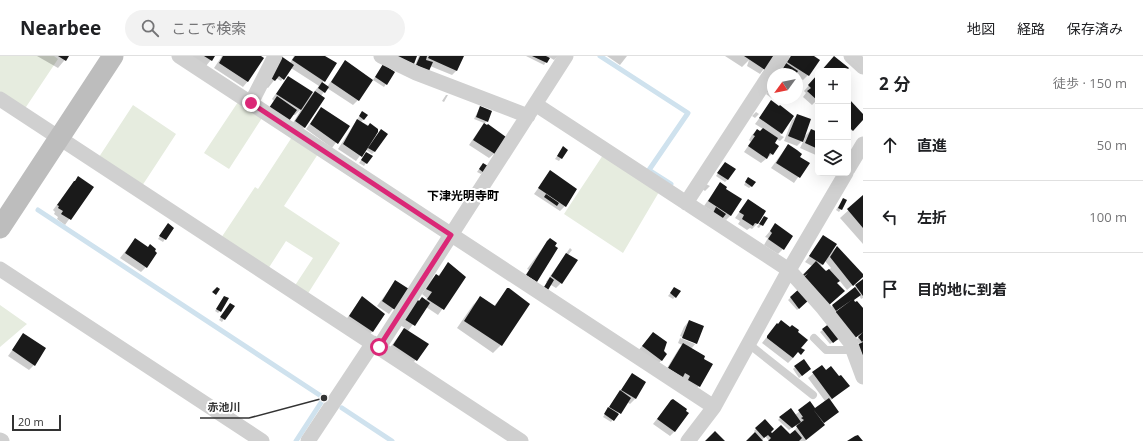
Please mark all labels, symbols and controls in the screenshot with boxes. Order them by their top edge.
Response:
search box [125,10,405,46]
text: Nearbee [20,15,101,41]
icon: search [139,17,161,39]
text: ここで検索 [171,18,246,38]
text: 地図 [967,19,995,38]
text: 経路 [1017,19,1045,38]
text: 保存済み [1067,19,1123,38]
north arrow [767,68,803,104]
map controls [815,68,851,176]
button: + [815,68,851,104]
text: 2 分 [879,72,910,95]
text: 徒歩 · 150 m [1053,74,1127,92]
route end [242,94,260,112]
button: − [815,104,851,140]
icon: ahead [879,134,901,156]
text: 直進 [917,135,947,155]
text: 50 m [1097,136,1127,154]
button: layers [815,140,851,176]
district label: 下津光明寺町 [427,187,499,204]
icon: left [879,206,901,228]
text: 左折 [917,207,947,227]
text: 100 m [1089,208,1127,226]
icon: arrive [879,278,901,300]
text: 目的地に到着 [917,279,1007,299]
route start [370,338,388,356]
callout: 赤池川 [200,395,249,418]
text: 赤池川 [208,399,241,414]
scale bar [12,413,61,432]
text: 20 m [18,414,44,429]

